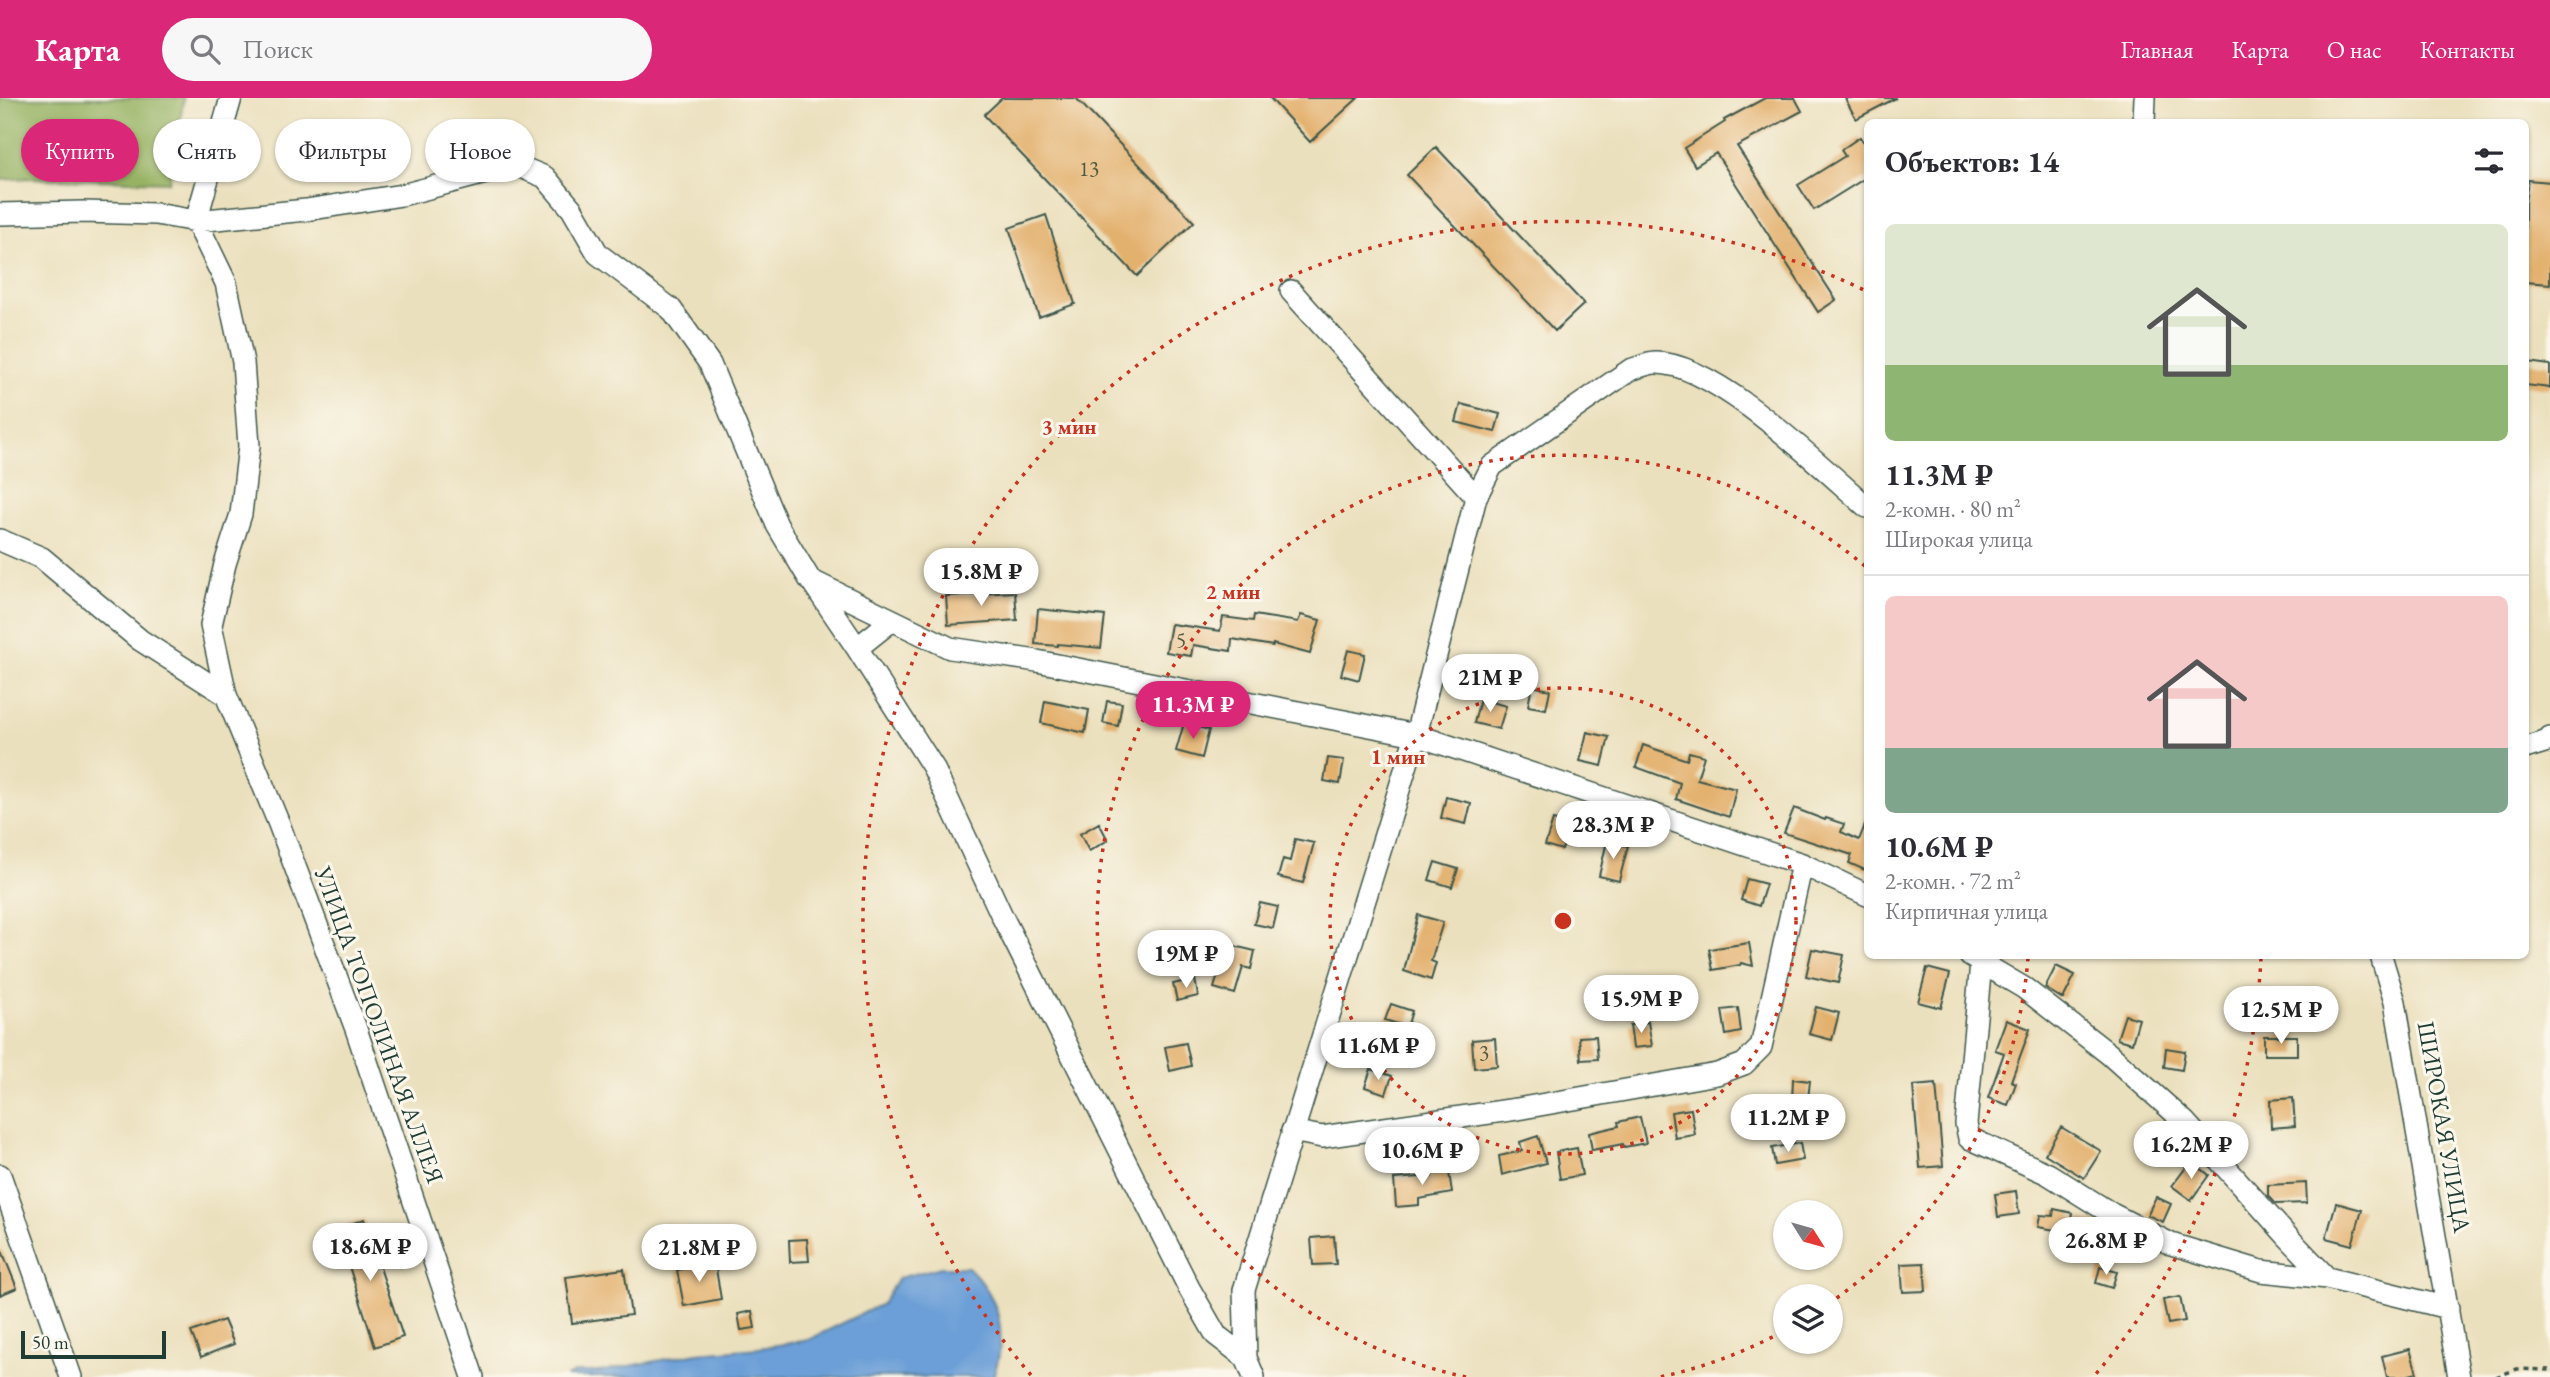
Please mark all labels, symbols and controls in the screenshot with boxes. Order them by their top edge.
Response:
search box [162,18,652,81]
text: Карта [35,28,120,71]
icon: search [186,30,224,68]
text: Поиск [242,32,313,66]
text: Главная [2120,34,2194,65]
text: Карта [2232,34,2289,65]
text: О нас [2327,34,2382,65]
text: Контакты [2420,34,2515,65]
chip: Купить [21,119,139,182]
chip: Снять [153,119,261,182]
chip: Фильтры [275,119,411,182]
chip: Новое [425,119,535,182]
text: Объектов: 14 [1885,142,2059,181]
icon: filters [2470,142,2508,180]
house number: 13 [1079,155,1099,182]
icon: home [2134,269,2260,395]
text: 3 мин [1042,413,1096,440]
text: 11.3M ₽ [1885,455,1993,494]
text: 2-комн. · 80 m² [1885,494,2021,524]
text: Широкая улица [1885,524,2033,554]
pin: 15.8M ₽ [916,548,1046,608]
text: 15.8M ₽ [940,556,1022,586]
text: 2 мин [1206,578,1260,605]
house number: 5 [1176,626,1186,653]
icon: home [2134,641,2260,767]
pin: 21M ₽ [1441,654,1539,714]
text: 21M ₽ [1457,662,1523,692]
pin: 11.3M ₽ [1128,682,1258,741]
text: 11.3M ₽ [1152,689,1234,719]
text: 1 мин [1371,743,1425,770]
pin: 28.3M ₽ [1548,802,1678,861]
text: 28.3M ₽ [1572,809,1654,839]
text: 10.6M ₽ [1885,827,1993,866]
street label: УЛИЦА ТОПОЛИНАЯ АЛЛЕЯ [307,861,451,1188]
text: 2-комн. · 72 m² [1885,866,2021,896]
text: Кирпичная улица [1885,896,2048,926]
centre of rings [1551,909,1575,933]
pin: 19M ₽ [1137,930,1235,990]
text: 19M ₽ [1153,938,1219,968]
pin: 15.9M ₽ [1576,976,1706,1035]
text: 15.9M ₽ [1600,983,1682,1013]
pin: 12.5M ₽ [2216,986,2346,1046]
text: 12.5M ₽ [2240,994,2322,1024]
street label: ШИРОКАЯ УЛИЦА [2411,1019,2478,1235]
pin: 11.6M ₽ [1313,1023,1443,1082]
text: 11.6M ₽ [1337,1030,1419,1060]
house number: 3 [1479,1039,1489,1066]
pin: 11.2M ₽ [1723,1094,1853,1154]
text: 11.2M ₽ [1747,1102,1829,1132]
pin: 16.2M ₽ [2126,1122,2256,1181]
pin: 10.6M ₽ [1357,1128,1487,1187]
text: 16.2M ₽ [2150,1129,2232,1159]
text: 10.6M ₽ [1381,1135,1463,1165]
north arrow [1773,1200,1843,1270]
map controls [1773,1200,1843,1354]
pin: 26.8M ₽ [2041,1218,2171,1277]
pin: 18.6M ₽ [305,1224,435,1283]
pin: 21.8M ₽ [634,1224,764,1284]
text: 26.8M ₽ [2065,1225,2147,1255]
text: 18.6M ₽ [329,1231,411,1261]
text: 21.8M ₽ [658,1232,740,1262]
button: layers [1773,1284,1843,1354]
scale bar [21,1328,166,1360]
text: 50 m [32,1330,69,1355]

